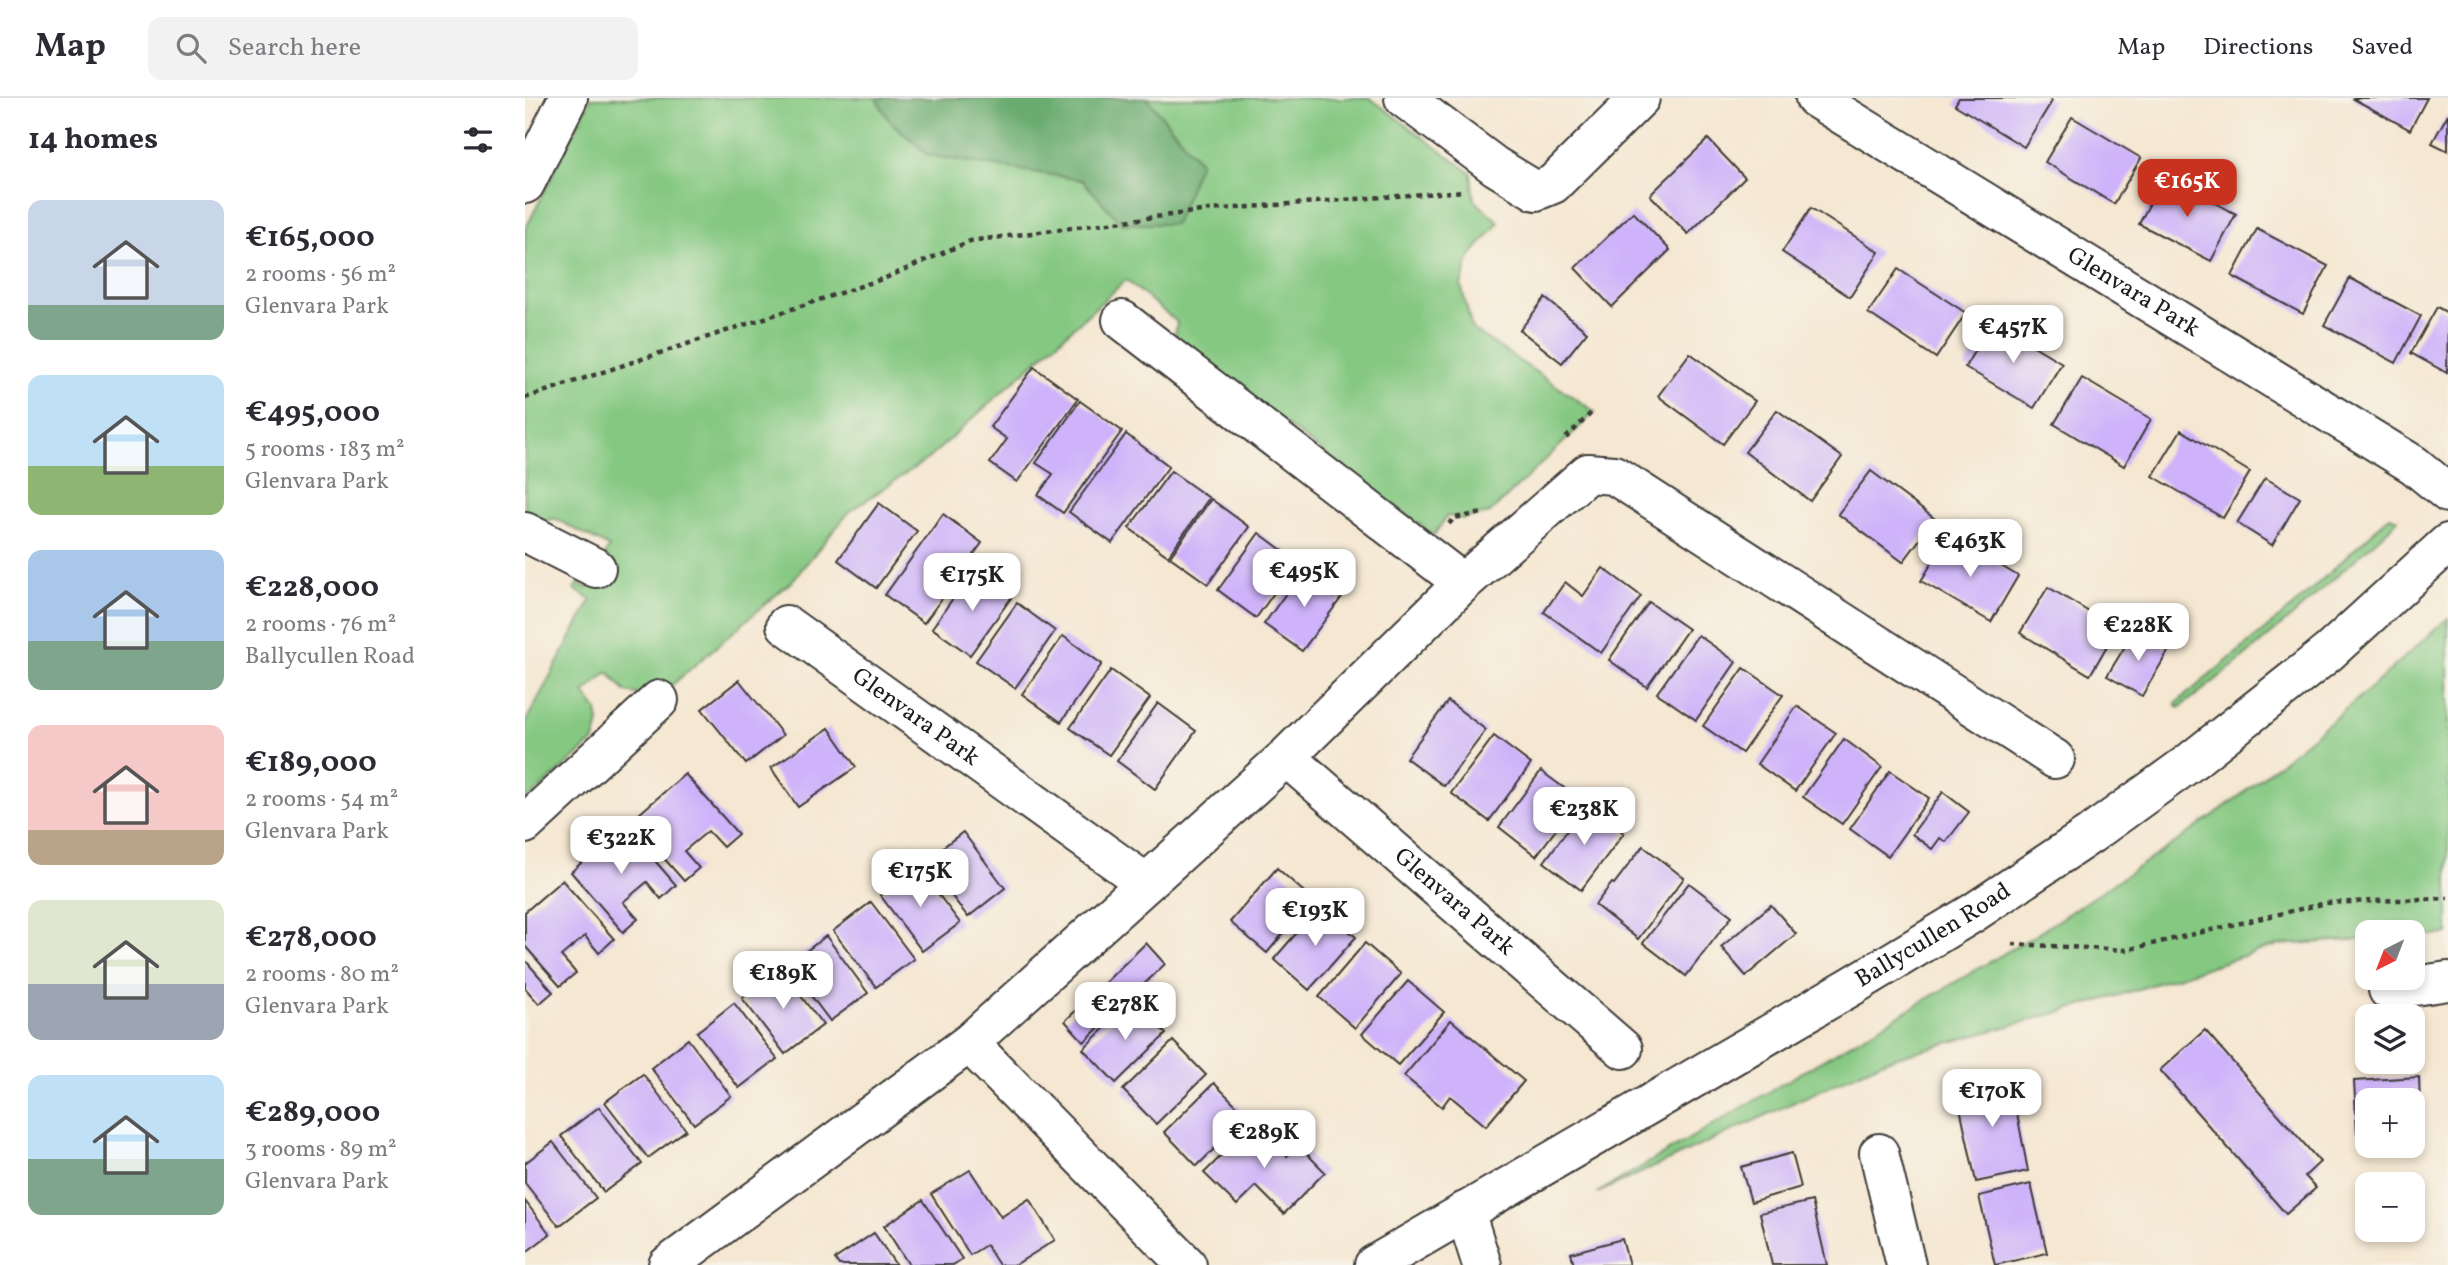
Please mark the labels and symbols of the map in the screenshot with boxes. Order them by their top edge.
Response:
pin: €165K [2138,159,2236,219]
street label: Glenvara Park [2060,239,2206,347]
pin: €457K [1964,306,2062,365]
pin: €463K [1921,519,2019,579]
pin: €495K [1255,550,1353,609]
pin: €175K [923,554,1021,613]
pin: €228K [2089,603,2187,663]
street label: Glenvara Park [844,660,986,775]
pin: €238K [1535,788,1633,847]
pin: €322K [572,816,670,876]
street label: Glenvara Park [1386,840,1522,964]
pin: €175K [871,850,969,909]
street label: Ballycullen Road [1849,875,2018,997]
pin: €193K [1266,888,1364,948]
north arrow [2355,920,2425,990]
pin: €189K [734,951,832,1011]
pin: €278K [1076,982,1174,1042]
pin: €170K [1943,1070,2041,1129]
pin: €289K [1215,1110,1313,1170]

